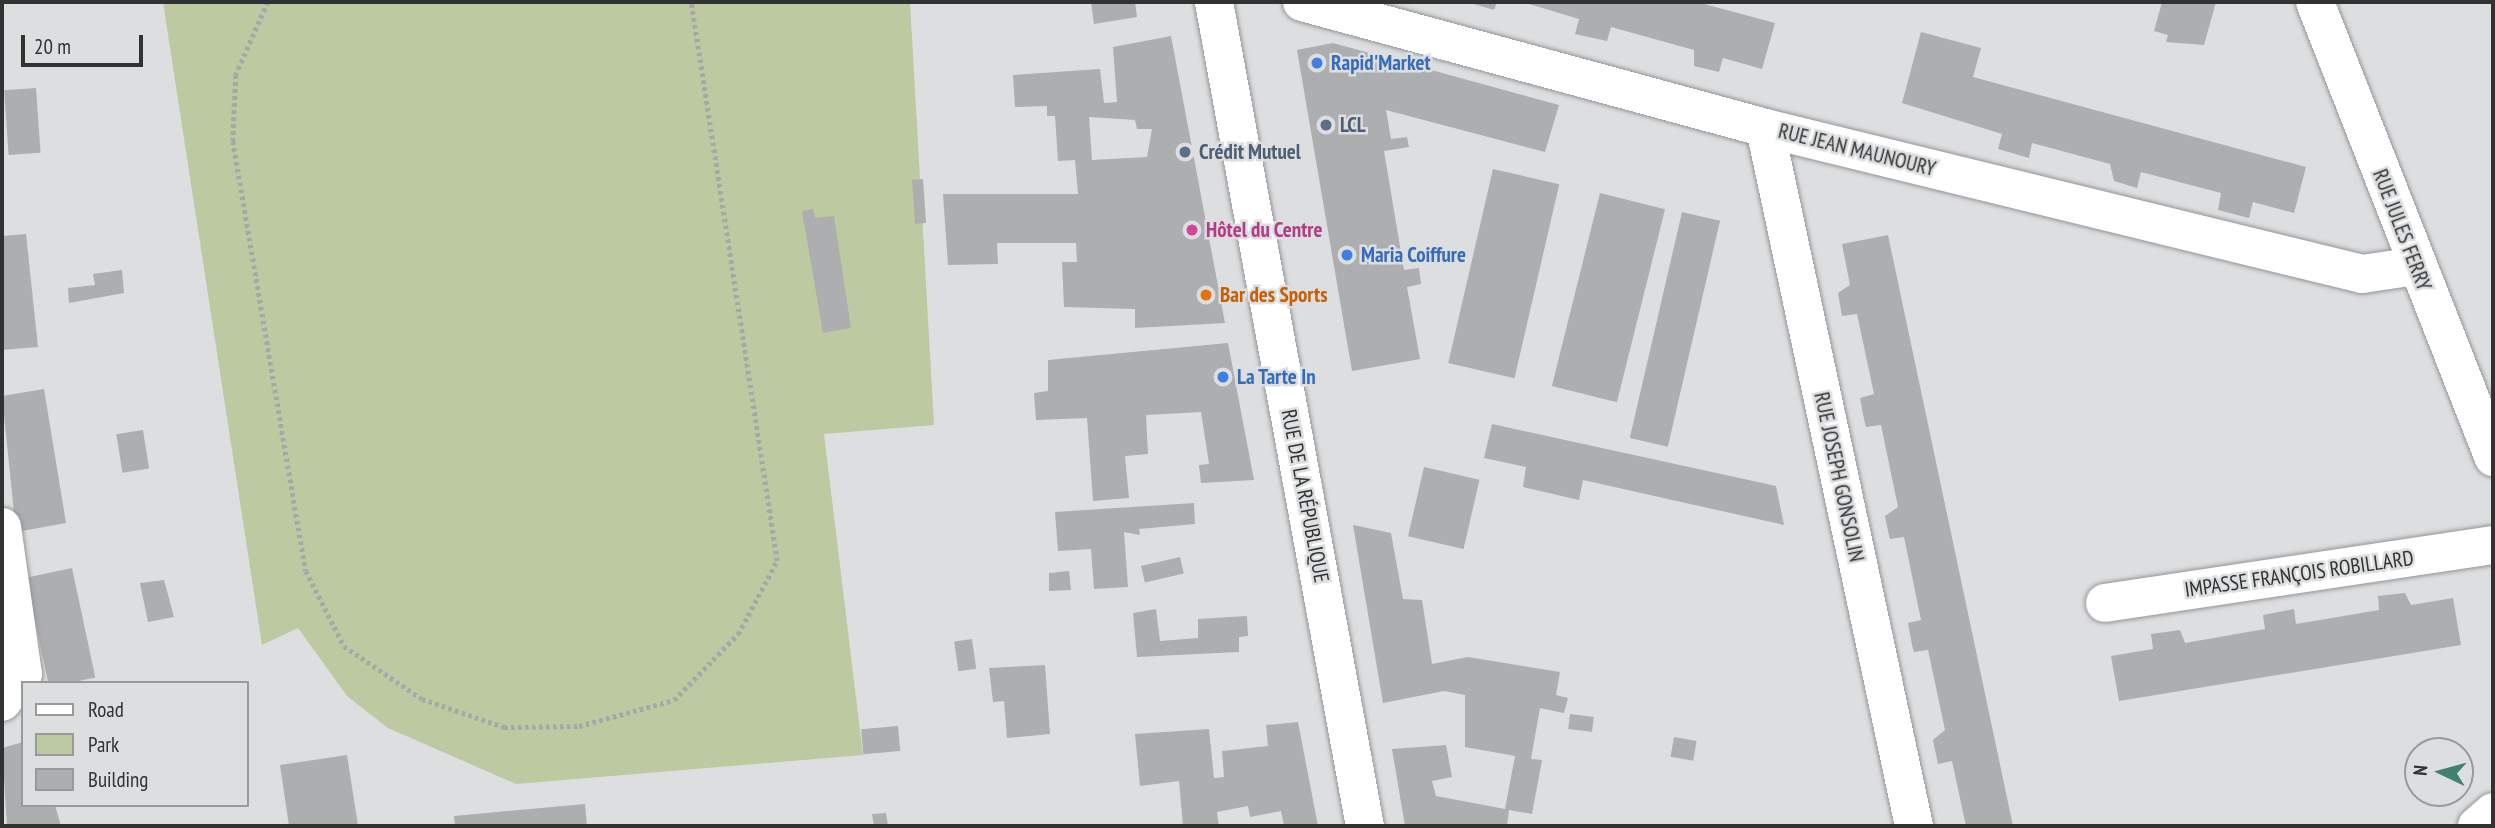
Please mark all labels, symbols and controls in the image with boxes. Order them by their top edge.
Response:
scale bar [24,21,147,65]
text: 20 m [34,33,71,60]
place label: Rapid'Market [1331,50,1431,76]
marker: Rapid'Market [1309,55,1325,71]
place label: LCL [1340,112,1366,138]
marker: LCL [1318,117,1334,133]
street label: RUE JEAN MAUNOURY [1776,118,1938,182]
place label: Crédit Mutuel [1199,139,1301,165]
marker: Crédit Mutuel [1177,144,1193,160]
street label: RUE JULES FERRY [2367,166,2437,294]
place label: Hôtel du Centre [1206,217,1323,243]
marker: Hôtel du Centre [1184,222,1200,238]
place label: Maria Coiffure [1361,242,1466,268]
marker: Maria Coiffure [1339,247,1355,263]
place label: Bar des Sports [1220,282,1327,308]
marker: Bar des Sports [1198,287,1214,303]
place label: La Tarte In [1237,364,1316,390]
marker: La Tarte In [1215,369,1231,385]
street label: RUE JOSEPH GONSOLIN [1809,390,1869,564]
street label: RUE DE LA RÉPUBLIQUE [1276,407,1334,585]
street label: IMPASSE FRANÇOIS ROBILLARD [2183,545,2415,603]
legend [21,681,248,807]
text: Road [88,696,124,723]
text: Park [88,731,119,758]
north arrow [2404,737,2474,807]
text: N [2408,764,2432,777]
text: Building [88,766,148,793]

